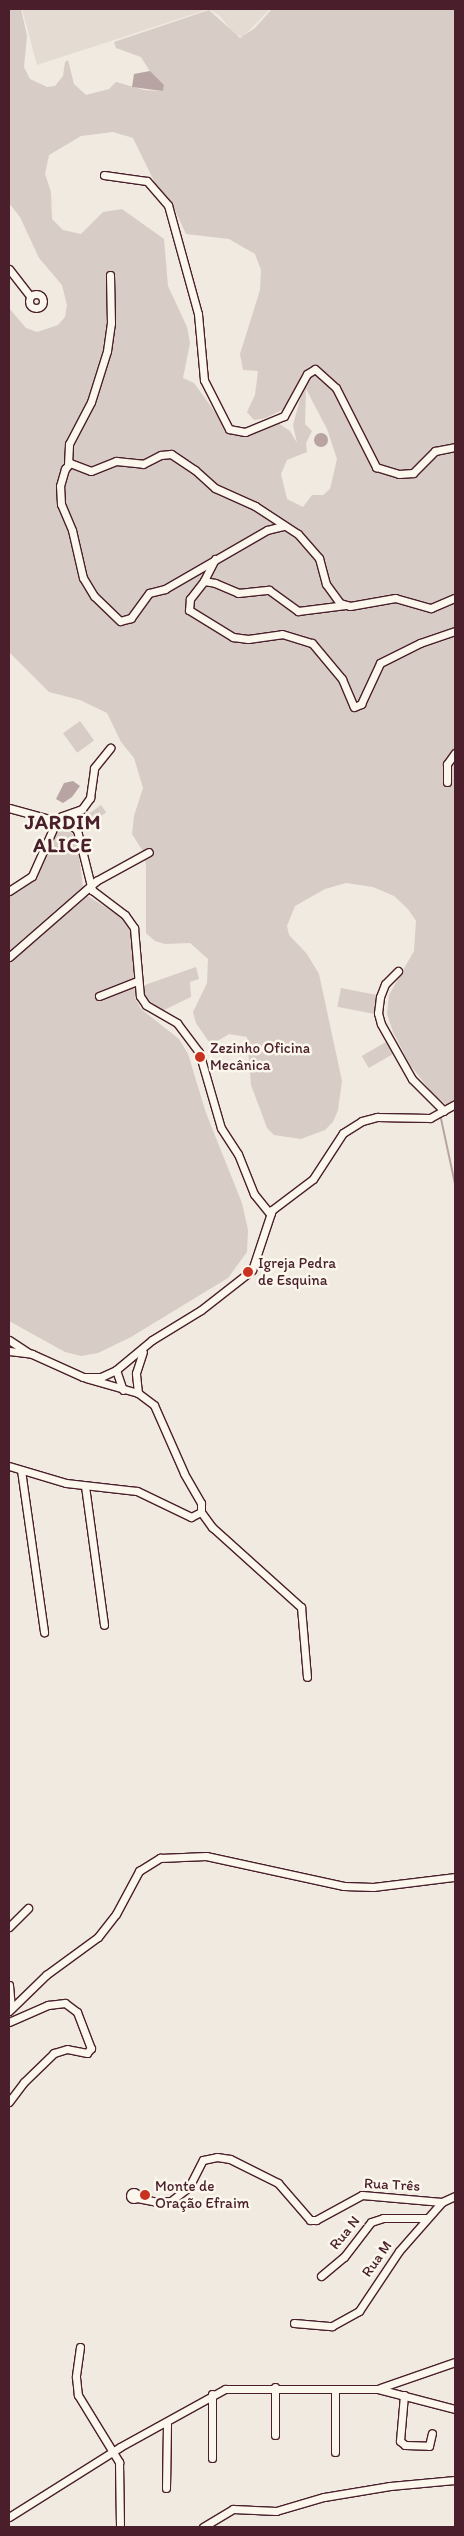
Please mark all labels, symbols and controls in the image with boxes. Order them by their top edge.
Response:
district label: JARDIM ALICE [25,811,101,858]
place label: Zezinho Oficina Mecânica [210,1039,310,1074]
marker: Zezinho Oficina Mecânica [194,1051,206,1063]
place label: Igreja Pedra de Esquina [258,1254,335,1289]
marker: Igreja Pedra de Esquina [242,1266,254,1278]
street label: Rua Três [364,2175,420,2195]
place label: Monte de Oração Efraim [155,2177,249,2212]
marker: Monte de Oração Efraim [139,2189,151,2201]
street label: Rua N [326,2212,364,2254]
street label: Rua M [358,2237,396,2281]

